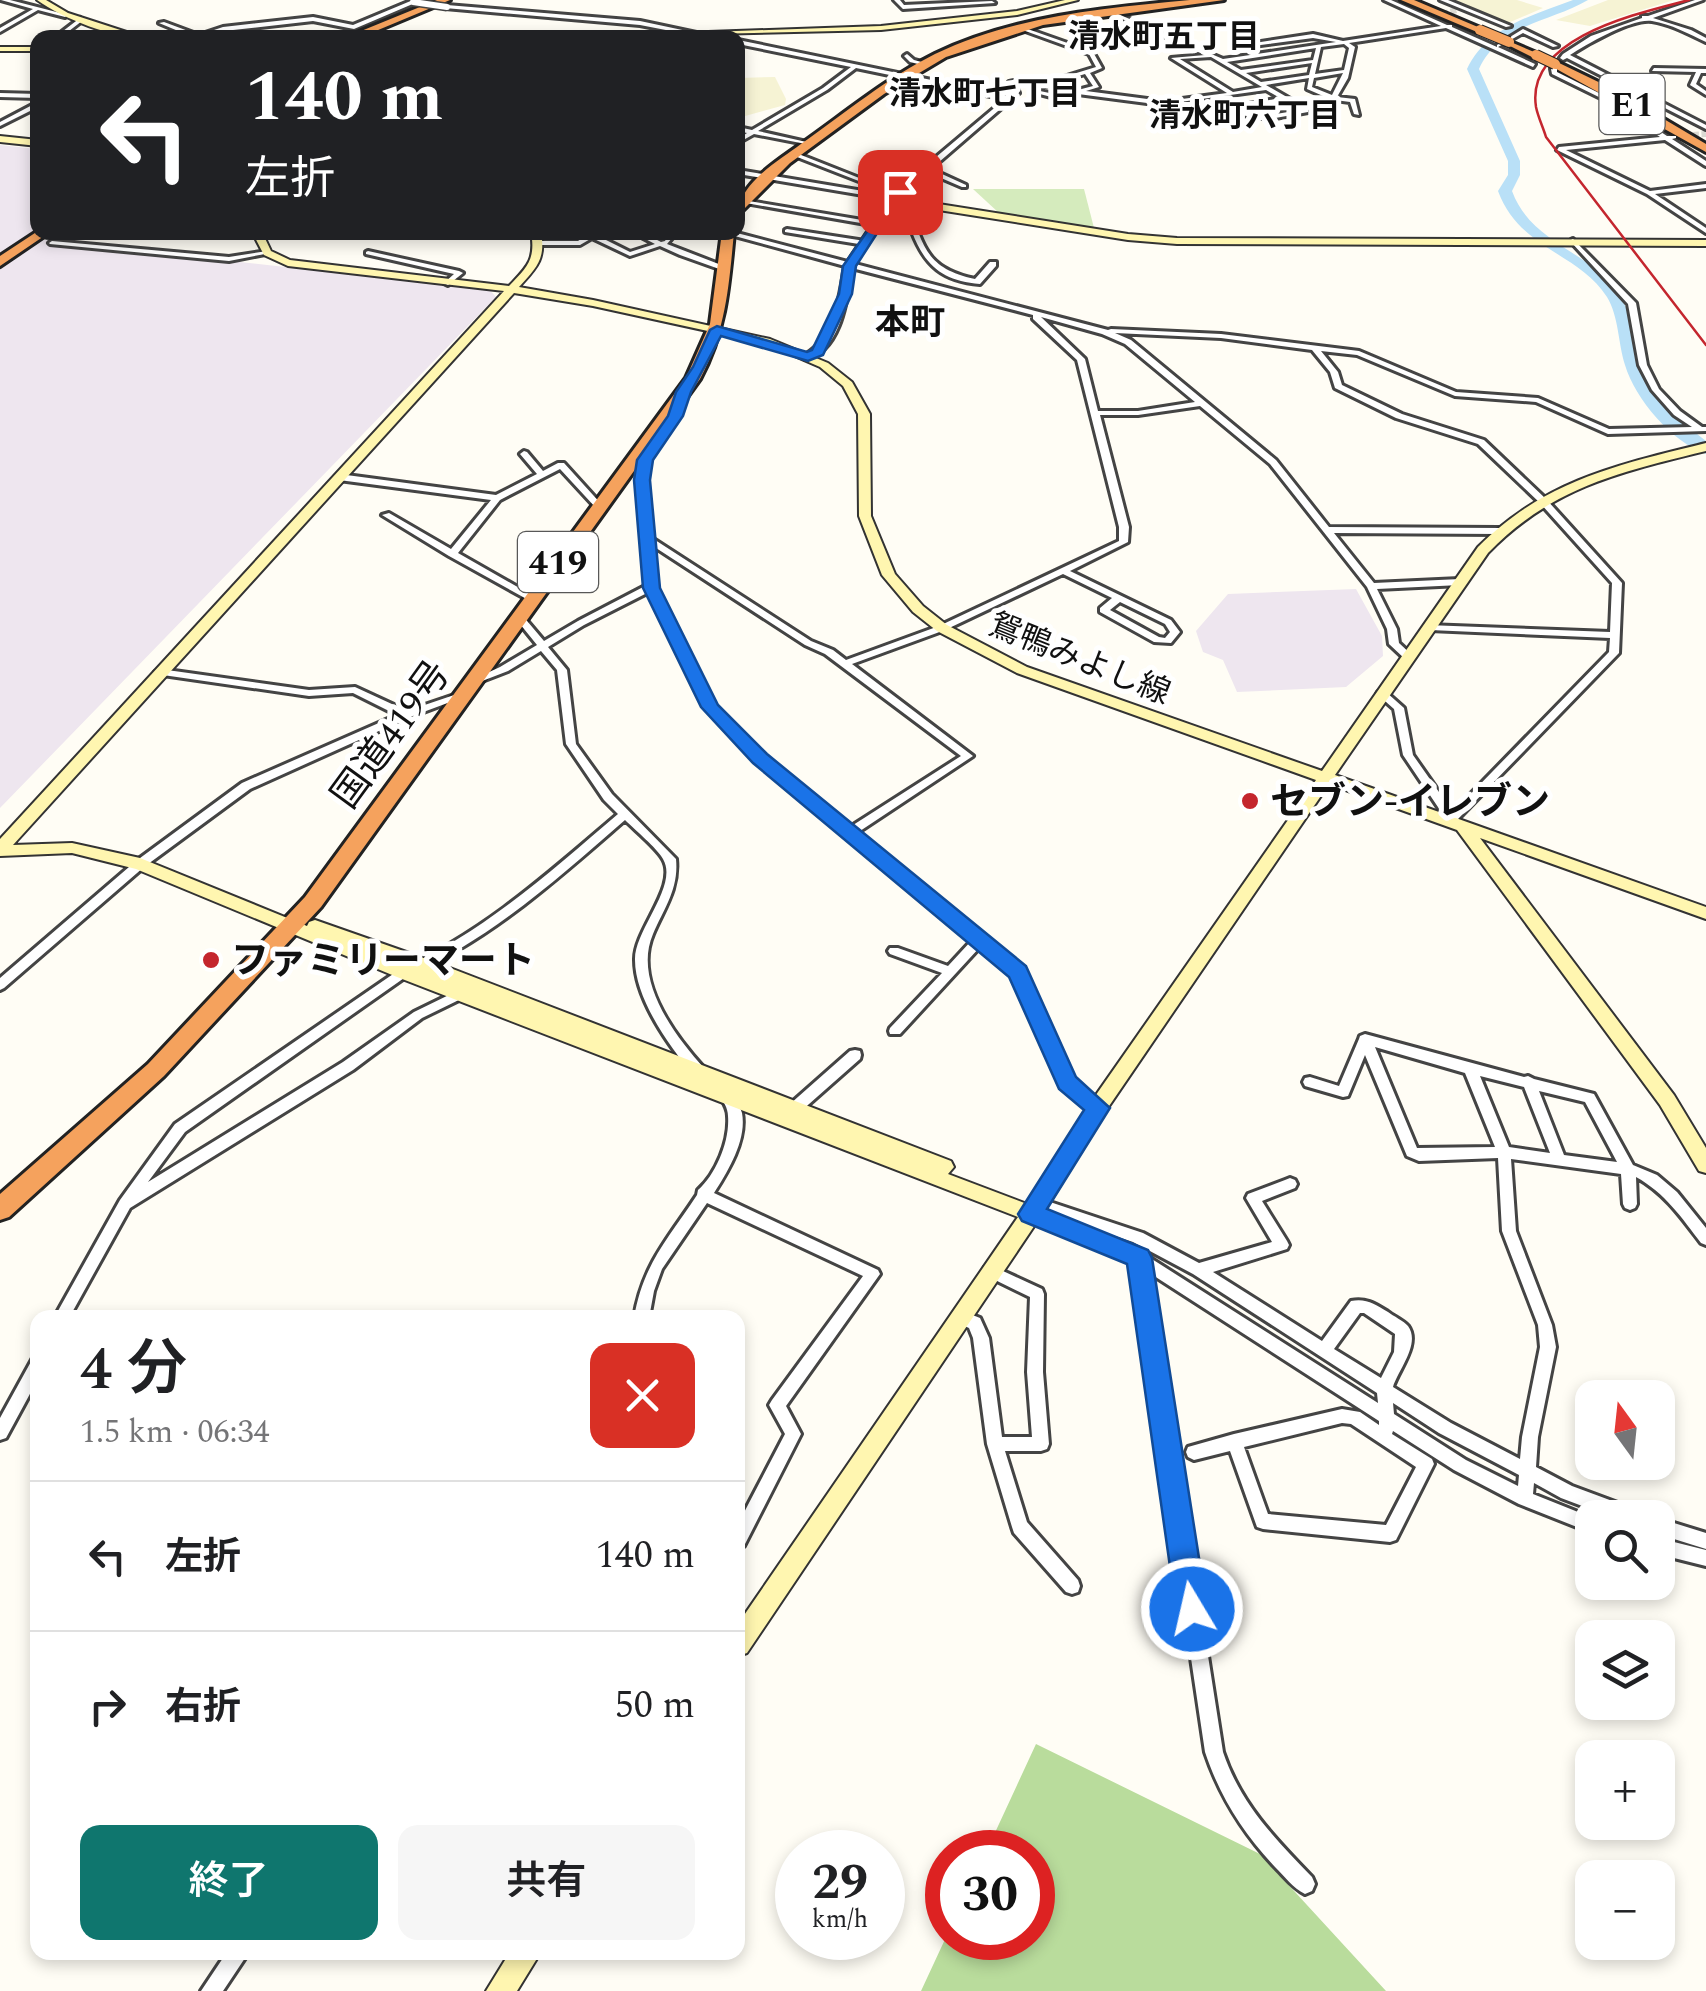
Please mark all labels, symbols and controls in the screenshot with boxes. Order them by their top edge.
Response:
district label: 清水町五丁目 [1068,13,1260,62]
text: 140 m [245,45,443,151]
icon: left [80,70,210,200]
district label: 清水町七丁目 [889,70,1081,119]
road number: E1 [1600,74,1664,134]
district label: 清水町六丁目 [1149,92,1341,141]
text: 左折 [245,145,335,214]
pin [858,150,943,235]
icon: arrive [873,165,928,220]
district label: 本町 [875,297,945,350]
road number: 419 [518,532,598,592]
street label: 鴛鴨みよし線 [981,601,1178,718]
street label: 国道419号 [318,649,465,821]
place label: セブン-イレブン [1270,774,1550,832]
marker: セブン-イレブン [1239,790,1261,812]
place label: ファミリーマート [231,933,535,991]
marker: ファミリーマート [200,949,222,971]
text: 4 分 [80,1324,187,1416]
button: close [590,1343,695,1448]
north arrow [1575,1380,1675,1480]
map controls [1575,1380,1675,1960]
text: 1.5 km · 06:34 [80,1408,269,1457]
button: search [1575,1500,1675,1600]
text: 140 m [596,1527,695,1585]
icon: left [80,1529,135,1584]
text: 左折 [165,1529,241,1587]
position arrow [1140,1557,1244,1661]
button: layers [1575,1620,1675,1720]
text: 50 m [615,1677,695,1735]
icon: right [80,1679,135,1734]
text: 右折 [165,1679,241,1737]
button: + [1575,1740,1675,1840]
button: 終了 [80,1825,378,1940]
button: 共有 [398,1825,695,1940]
speed limit sign: 30 [925,1830,1055,1960]
text: 29 [812,1845,868,1921]
button: − [1575,1860,1675,1960]
text: km/h [812,1901,868,1939]

